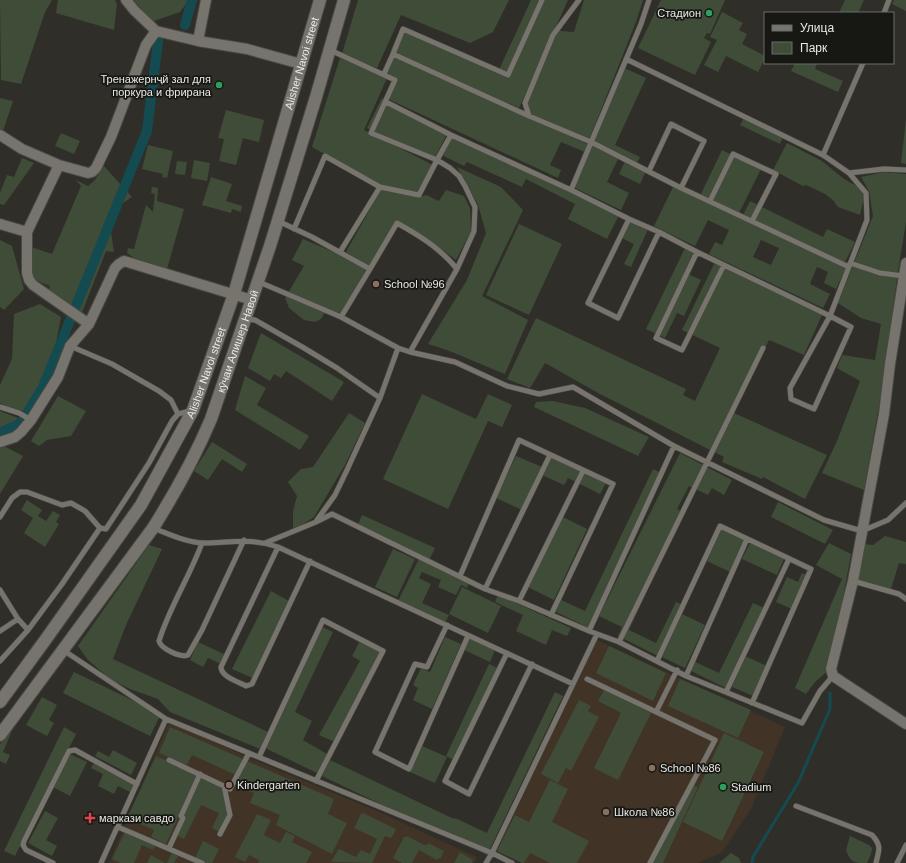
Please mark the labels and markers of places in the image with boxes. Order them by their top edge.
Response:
place label: Стадион [657,7,701,19]
marker: Стадион [704,8,714,18]
place label: Тренажернҷй зал для поркура и фрирана [100,73,212,98]
marker: Тренажернҷй зал для поркура и фрирана [214,80,224,90]
place label: School №96 [384,278,445,290]
marker: School №96 [371,279,381,289]
place label: School №86 [660,762,721,774]
marker: School №86 [647,763,657,773]
place label: Kindergarten [237,779,300,791]
marker: Kindergarten [224,780,234,790]
place label: Stadium [731,781,771,793]
marker: Stadium [718,782,728,792]
place label: Школа №86 [614,806,675,818]
marker: Школа №86 [601,807,611,817]
marker: маркази савдо [84,812,96,824]
place label: маркази савдо [99,812,174,824]

